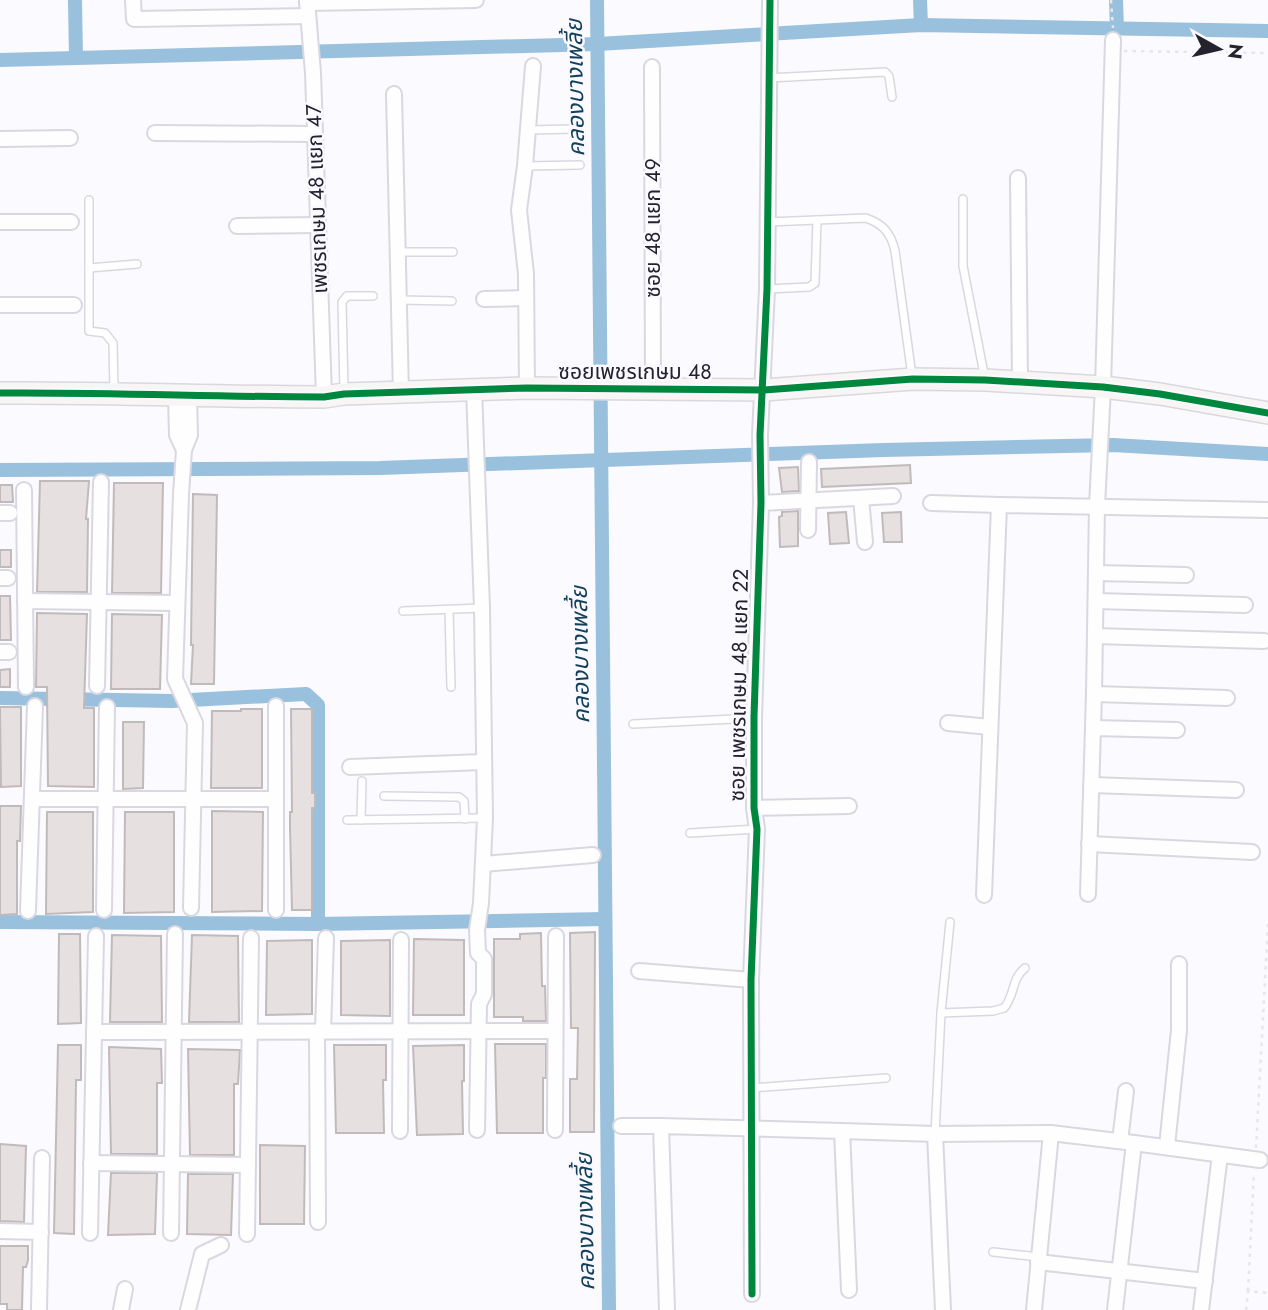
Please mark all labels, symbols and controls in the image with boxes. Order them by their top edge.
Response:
north arrow [1184,14,1254,84]
water label: คลองบางเพลี้ย [557,18,593,157]
text: N [1221,42,1250,61]
street label: เพชรเกษม 48 แยก 47 [299,104,335,294]
street label: ซอย 48 แยก 49 [638,158,668,298]
street label: ซอยเพชรเกษม 48 [558,357,712,387]
street label: ซอย เพชรเกษม 48 แยก 22 [722,568,756,802]
water label: คลองบางเพลี้ย [562,585,598,724]
water label: คลองบางเพลี้ย [567,1152,603,1291]

